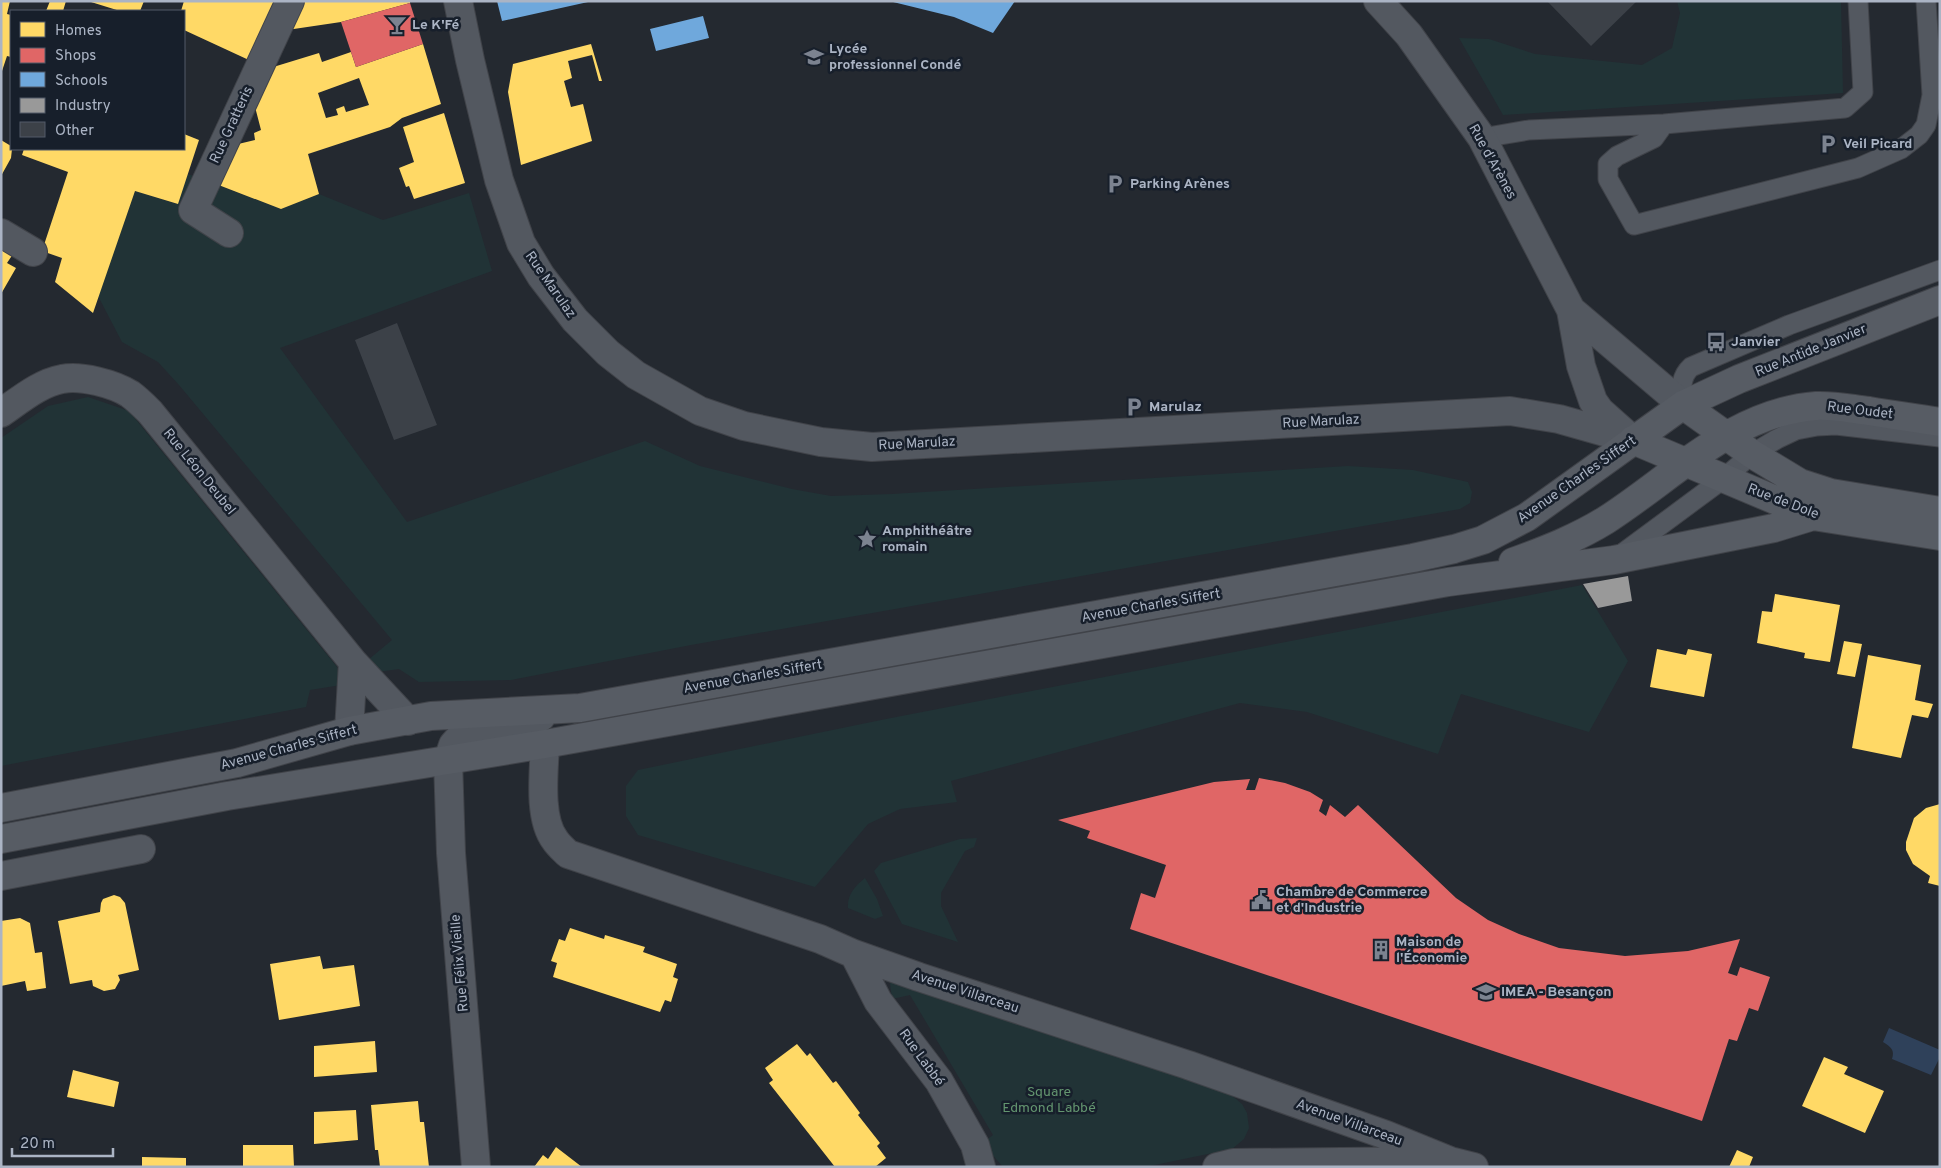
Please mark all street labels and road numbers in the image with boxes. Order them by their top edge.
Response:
street label: Rue Gratteris [207,84,257,166]
street label: Rue d'Arènes [1464,122,1520,202]
street label: Rue Marulaz [521,248,579,322]
street label: Rue Antide Janvier [1753,321,1870,381]
street label: Rue Oudet [1826,399,1894,423]
street label: Rue Marulaz [1282,411,1360,433]
street label: Rue Léon Deubel [159,425,239,519]
street label: Rue Marulaz [878,433,956,455]
street label: Avenue Charles Siffert [1514,433,1640,527]
street label: Rue de Dole [1745,481,1821,523]
street label: Avenue Charles Siffert [1080,585,1222,627]
street label: Avenue Charles Siffert [682,656,824,698]
street label: Avenue Charles Siffert [219,722,359,774]
street label: Rue Félix Vieille [447,914,473,1012]
street label: Avenue Villarceau [909,967,1021,1017]
street label: Rue Labbé [895,1026,947,1090]
street label: Avenue Villarceau [1293,1096,1405,1150]

